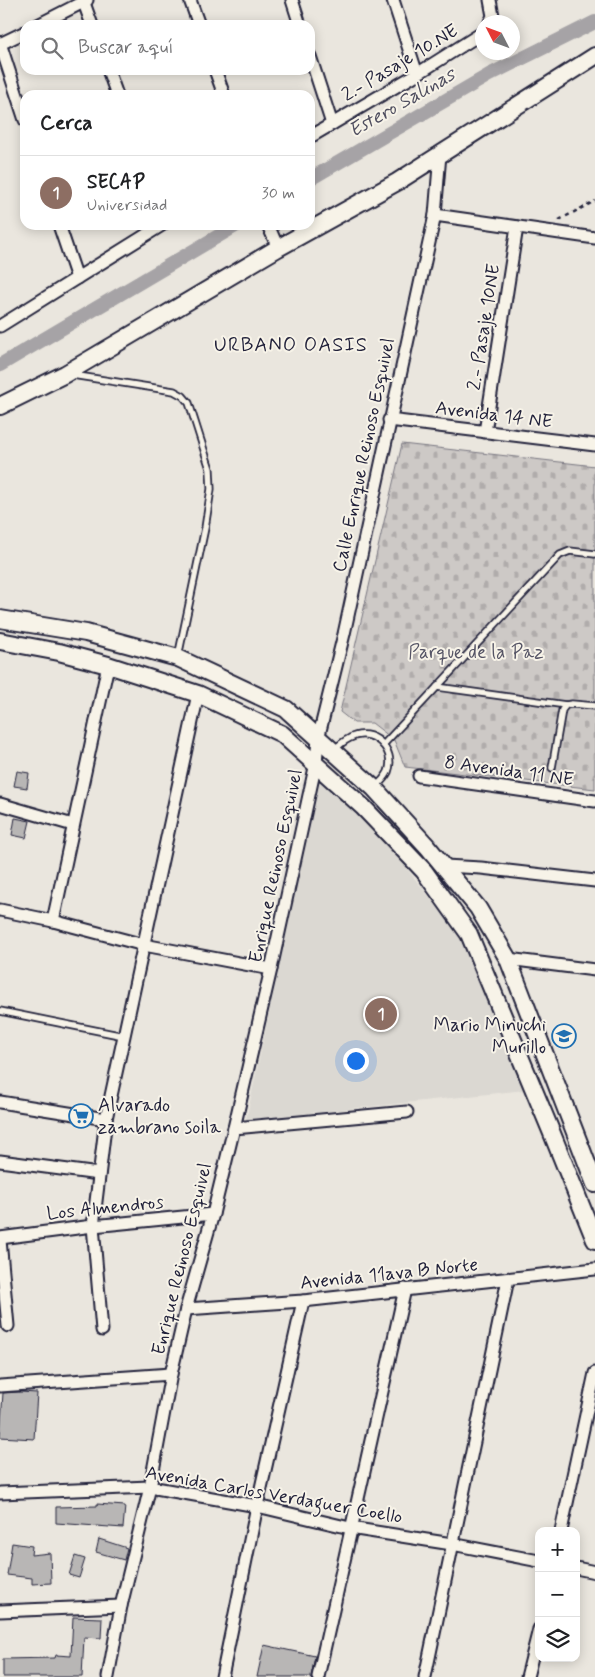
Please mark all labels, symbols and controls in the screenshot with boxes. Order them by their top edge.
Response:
north arrow [475,15,520,60]
street label: 2.- Pasaje 10.NE [337,18,463,108]
search box [20,20,315,75]
icon: search [38,34,66,62]
text: Buscar aquí [78,35,173,60]
water label: Estero Salinas [344,61,462,144]
text: Cerca [40,109,93,137]
text: SECAP [87,170,145,195]
text: 1 [52,183,60,204]
text: 30 m [262,183,295,204]
text: Universidad [87,195,167,216]
street label: 2.- Pasaje 10NE [462,262,507,392]
district label: URBANO OASIS [214,332,368,359]
street label: Calle Enrique Reinoso Esquivel [327,336,401,574]
street label: Avenida 14 NE [434,395,554,435]
park label: Parque de la Paz [408,640,544,665]
street label: 8 Avenida 11 NE [443,750,575,792]
street label: Enrique Reinoso Esquivel [243,767,309,965]
pin: 1 [365,995,397,1033]
place label: Mario Minuchi Murillo [434,1013,546,1060]
school or university icon: Mario Minuchi Murillo [551,1023,577,1049]
your location [343,1048,369,1074]
place label: Alvarado zambrano soila [98,1093,221,1140]
supermarket icon: Alvarado zambrano soila [68,1103,94,1129]
street label: Enrique Reinoso Esquivel [146,1160,218,1358]
street label: Los Almendros [45,1189,165,1227]
street label: Avenida 11ava B Norte [299,1252,479,1296]
street label: Avenida Carlos Verdaguer Coello [143,1460,404,1533]
map controls [535,1527,580,1662]
button: + [535,1527,580,1572]
button: − [535,1572,580,1617]
button: layers [535,1617,580,1662]

